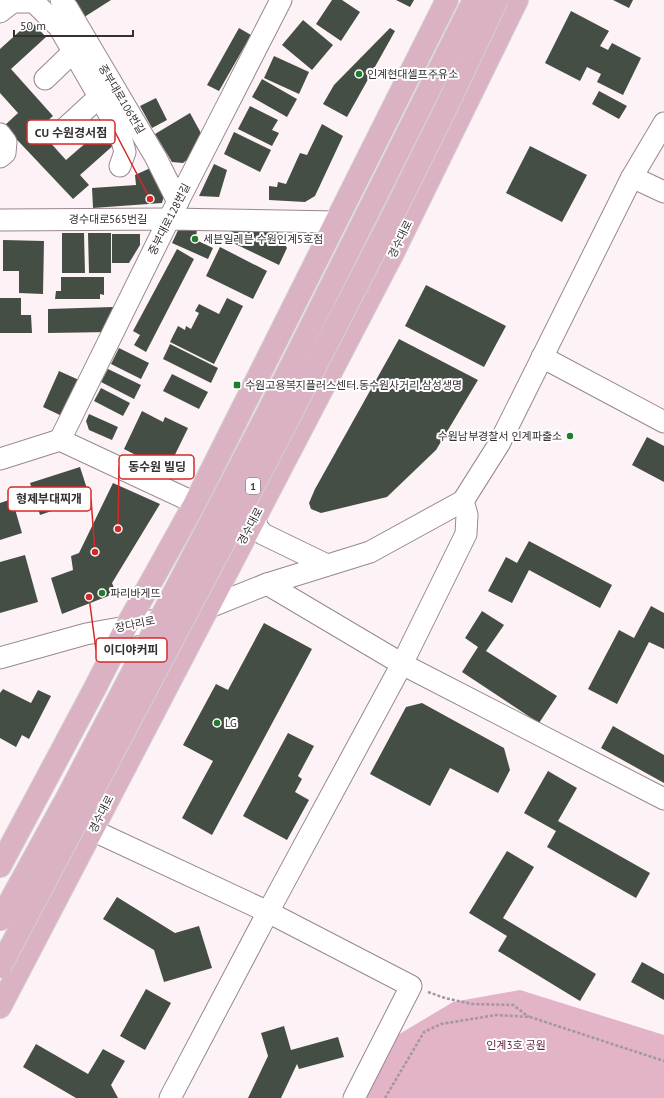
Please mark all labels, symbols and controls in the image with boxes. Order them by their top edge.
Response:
scale bar [14,12,133,38]
text: 50 m [20,18,46,33]
street label: 중부대로106번길 [96,62,148,136]
place label: 인계현대셀프주유소 [367,67,458,81]
marker: 인계현대셀프주유소 [354,69,364,79]
callout: CU 수원경서점 [27,120,115,144]
text: CU 수원경서점 [35,125,107,140]
street label: 중부대로128번길 [145,181,193,257]
street label: 경수대로565번길 [69,212,147,226]
street label: 경수대로 [385,218,415,260]
place label: 세븐일레븐 수원인계5호점 [203,232,323,246]
marker: 세븐일레븐 수원인계5호점 [190,234,200,244]
place label: 수원고용복지플러스센터.동수원사거리.삼성생명 [245,378,462,392]
marker: 수원고용복지플러스센터.동수원사거리.삼성생명 [232,380,242,390]
place label: 수원남부경찰서 인계파출소 [438,429,562,443]
marker: 수원남부경찰서 인계파출소 [565,431,575,441]
callout: 동수원 빌딩 [119,455,194,479]
text: 동수원 빌딩 [128,459,186,474]
road number: 1 [246,478,260,494]
callout: 형제부대찌개 [8,487,91,511]
text: 형제부대찌개 [16,491,82,506]
street label: 경수대로 [234,505,266,547]
place label: 파리바게뜨 [110,586,161,600]
marker: 파리바게뜨 [97,588,107,598]
street label: 장다리로 [114,613,156,635]
callout: 이디야커피 [96,638,167,662]
text: 이디야커피 [103,642,159,657]
place label: LG [225,716,237,730]
marker: LG [212,718,222,728]
street label: 경수대로 [86,793,116,835]
park label: 인계3호 공원 [486,1038,546,1052]

